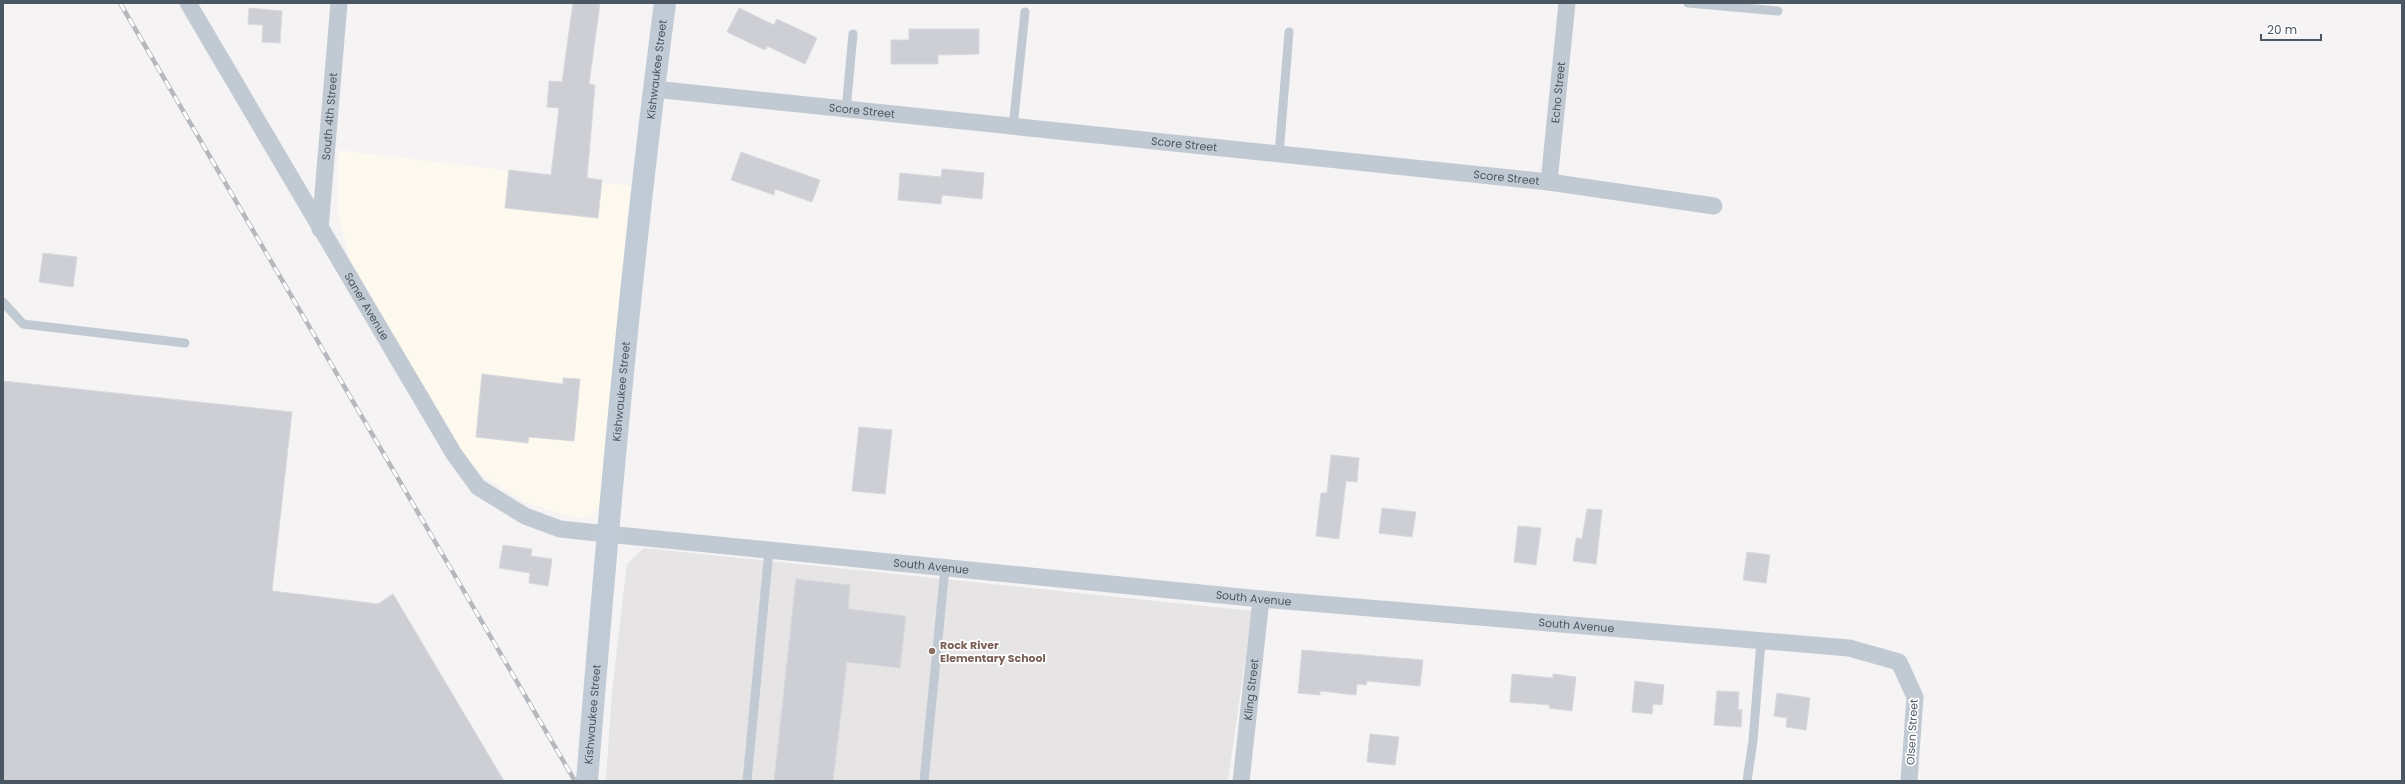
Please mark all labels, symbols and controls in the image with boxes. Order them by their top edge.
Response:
scale bar [2261,16,2321,42]
street label: Kishwaukee Street [642,19,671,120]
text: 20 m [2267,21,2297,38]
street label: Echo Street [1547,61,1569,124]
street label: South 4th Street [318,72,341,161]
street label: Score Street [828,99,896,122]
street label: Score Street [1150,133,1218,155]
street label: Score Street [1473,166,1540,189]
street label: Saner Avenue [341,269,393,343]
street label: Kishwaukee Street [608,341,634,442]
street label: South Avenue [893,555,970,578]
street label: South Avenue [1215,587,1292,610]
street label: South Avenue [1538,614,1615,636]
place label: Rock River Elementary School [940,637,1046,666]
marker: Rock River Elementary School [927,646,937,656]
street label: Kling Street [1240,658,1262,721]
street label: Kishwaukee Street [580,664,605,765]
street label: Olsen Street [1902,699,1922,765]

